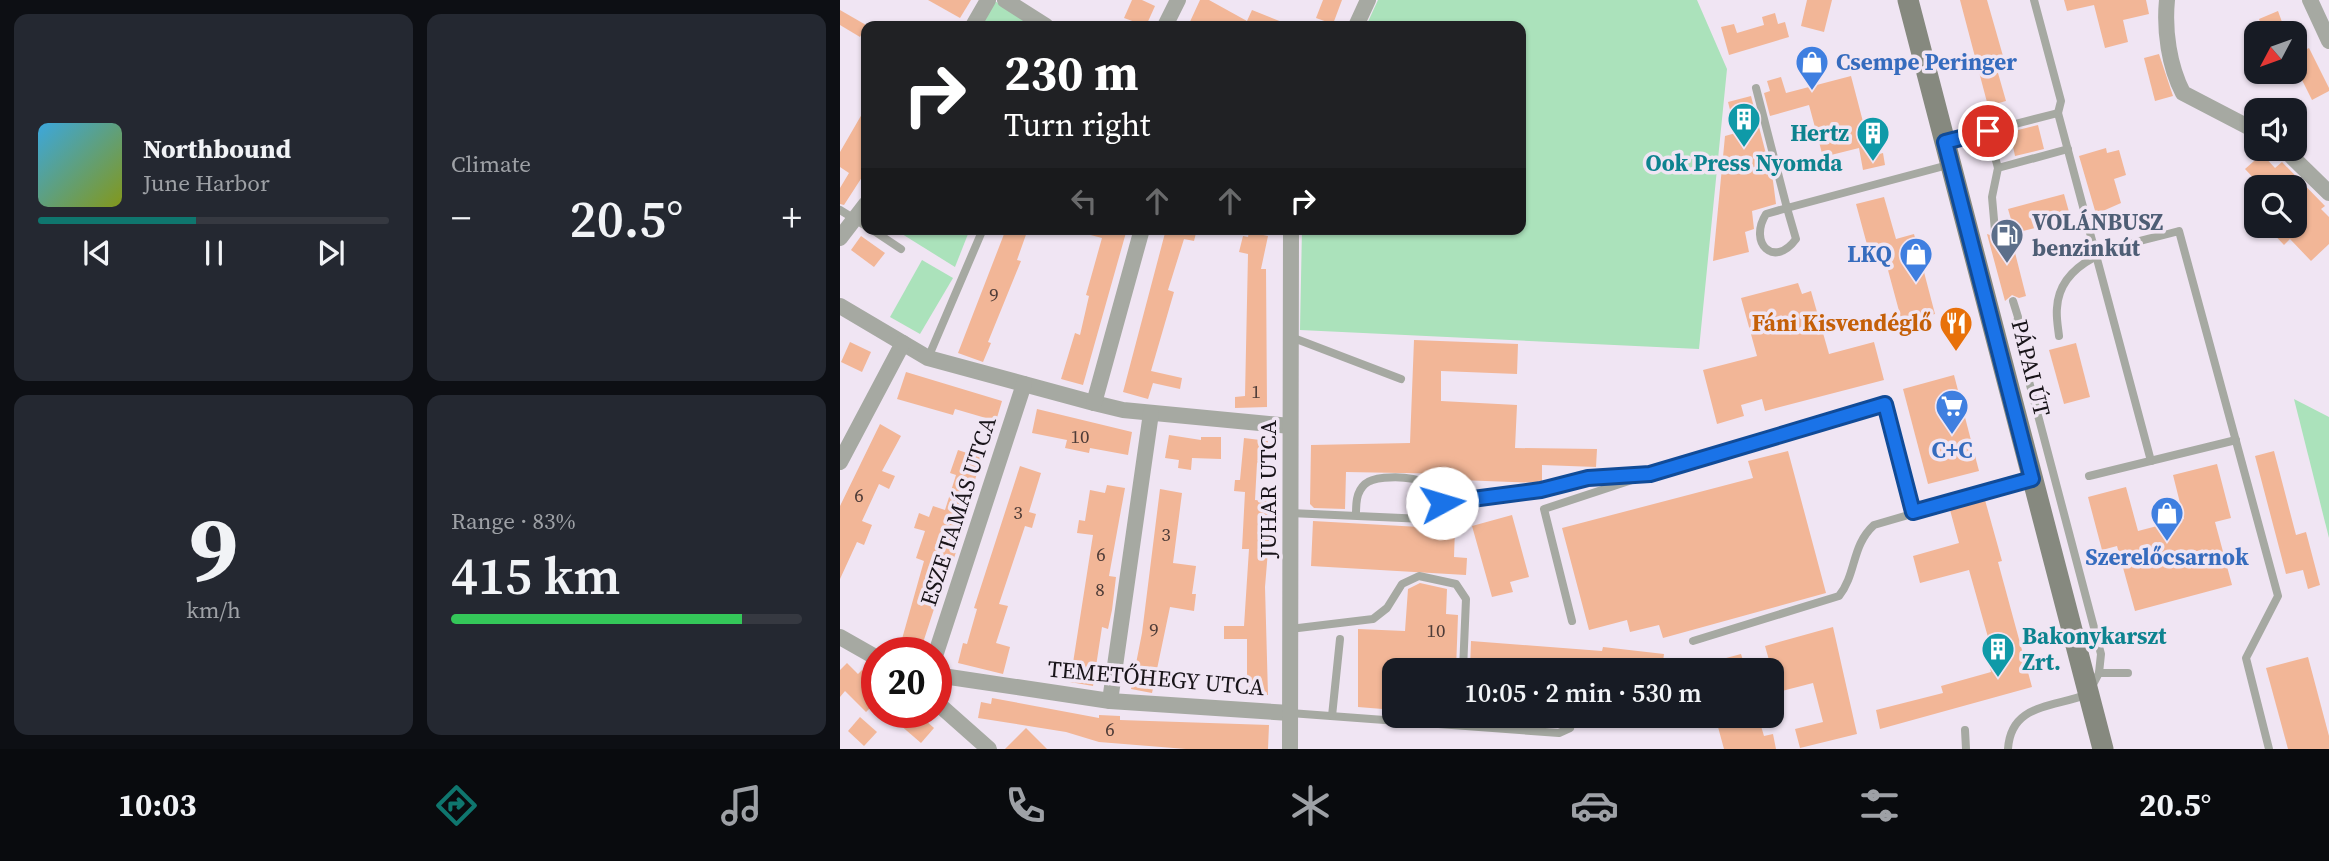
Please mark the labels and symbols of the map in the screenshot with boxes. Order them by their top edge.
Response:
north arrow [2244,21,2306,84]
shop icon: Csempe Peringer [1793,43,1831,92]
place label: Csempe Peringer [1836,46,2017,78]
building icon: Ook Press Nyomda [1725,100,1763,149]
pin [1958,101,2018,161]
building icon: Hertz [1854,114,1892,163]
place label: Hertz [1790,117,1849,149]
place label: Ook Press Nyomda [1645,147,1843,179]
place label: VOLÁNBUSZ benzinkút [2032,206,2163,264]
fuel station icon: VOLÁNBUSZ benzinkút [1988,216,2026,265]
shop icon: LKQ [1897,235,1935,284]
place label: LKQ [1847,238,1892,270]
house number: 9 [989,281,999,307]
restaurant icon: Fáni Kisvendéglő [1937,304,1975,353]
place label: Fáni Kisvendéglő [1752,307,1932,339]
street label: PÁPAI ÚT [2004,316,2058,420]
house number: 1 [1251,378,1261,404]
supermarket icon: C+C [1933,387,1971,436]
street label: ESZE TAMÁS UTCA [912,411,1004,610]
street label: JUHAR UTCA [1252,419,1284,559]
house number: 10 [1070,423,1090,449]
place label: C+C [1931,434,1973,466]
position arrow [1405,466,1479,540]
house number: 6 [854,482,864,508]
shop icon: Szerelőcsarnok [2148,494,2186,543]
house number: 3 [1013,499,1023,525]
house number: 3 [1161,521,1171,547]
house number: 6 [1096,541,1106,567]
place label: Szerelőcsarnok [2085,541,2249,573]
house number: 8 [1095,576,1105,602]
house number: 9 [1149,616,1159,642]
house number: 10 [1426,617,1446,643]
place label: Bakonykarszt Zrt. [2022,620,2167,678]
building icon: Bakonykarszt Zrt. [1979,630,2017,679]
speed limit sign: 20 [861,637,952,728]
street label: TEMETŐHEGY UTCA [1046,653,1266,703]
house number: 6 [1105,716,1115,742]

